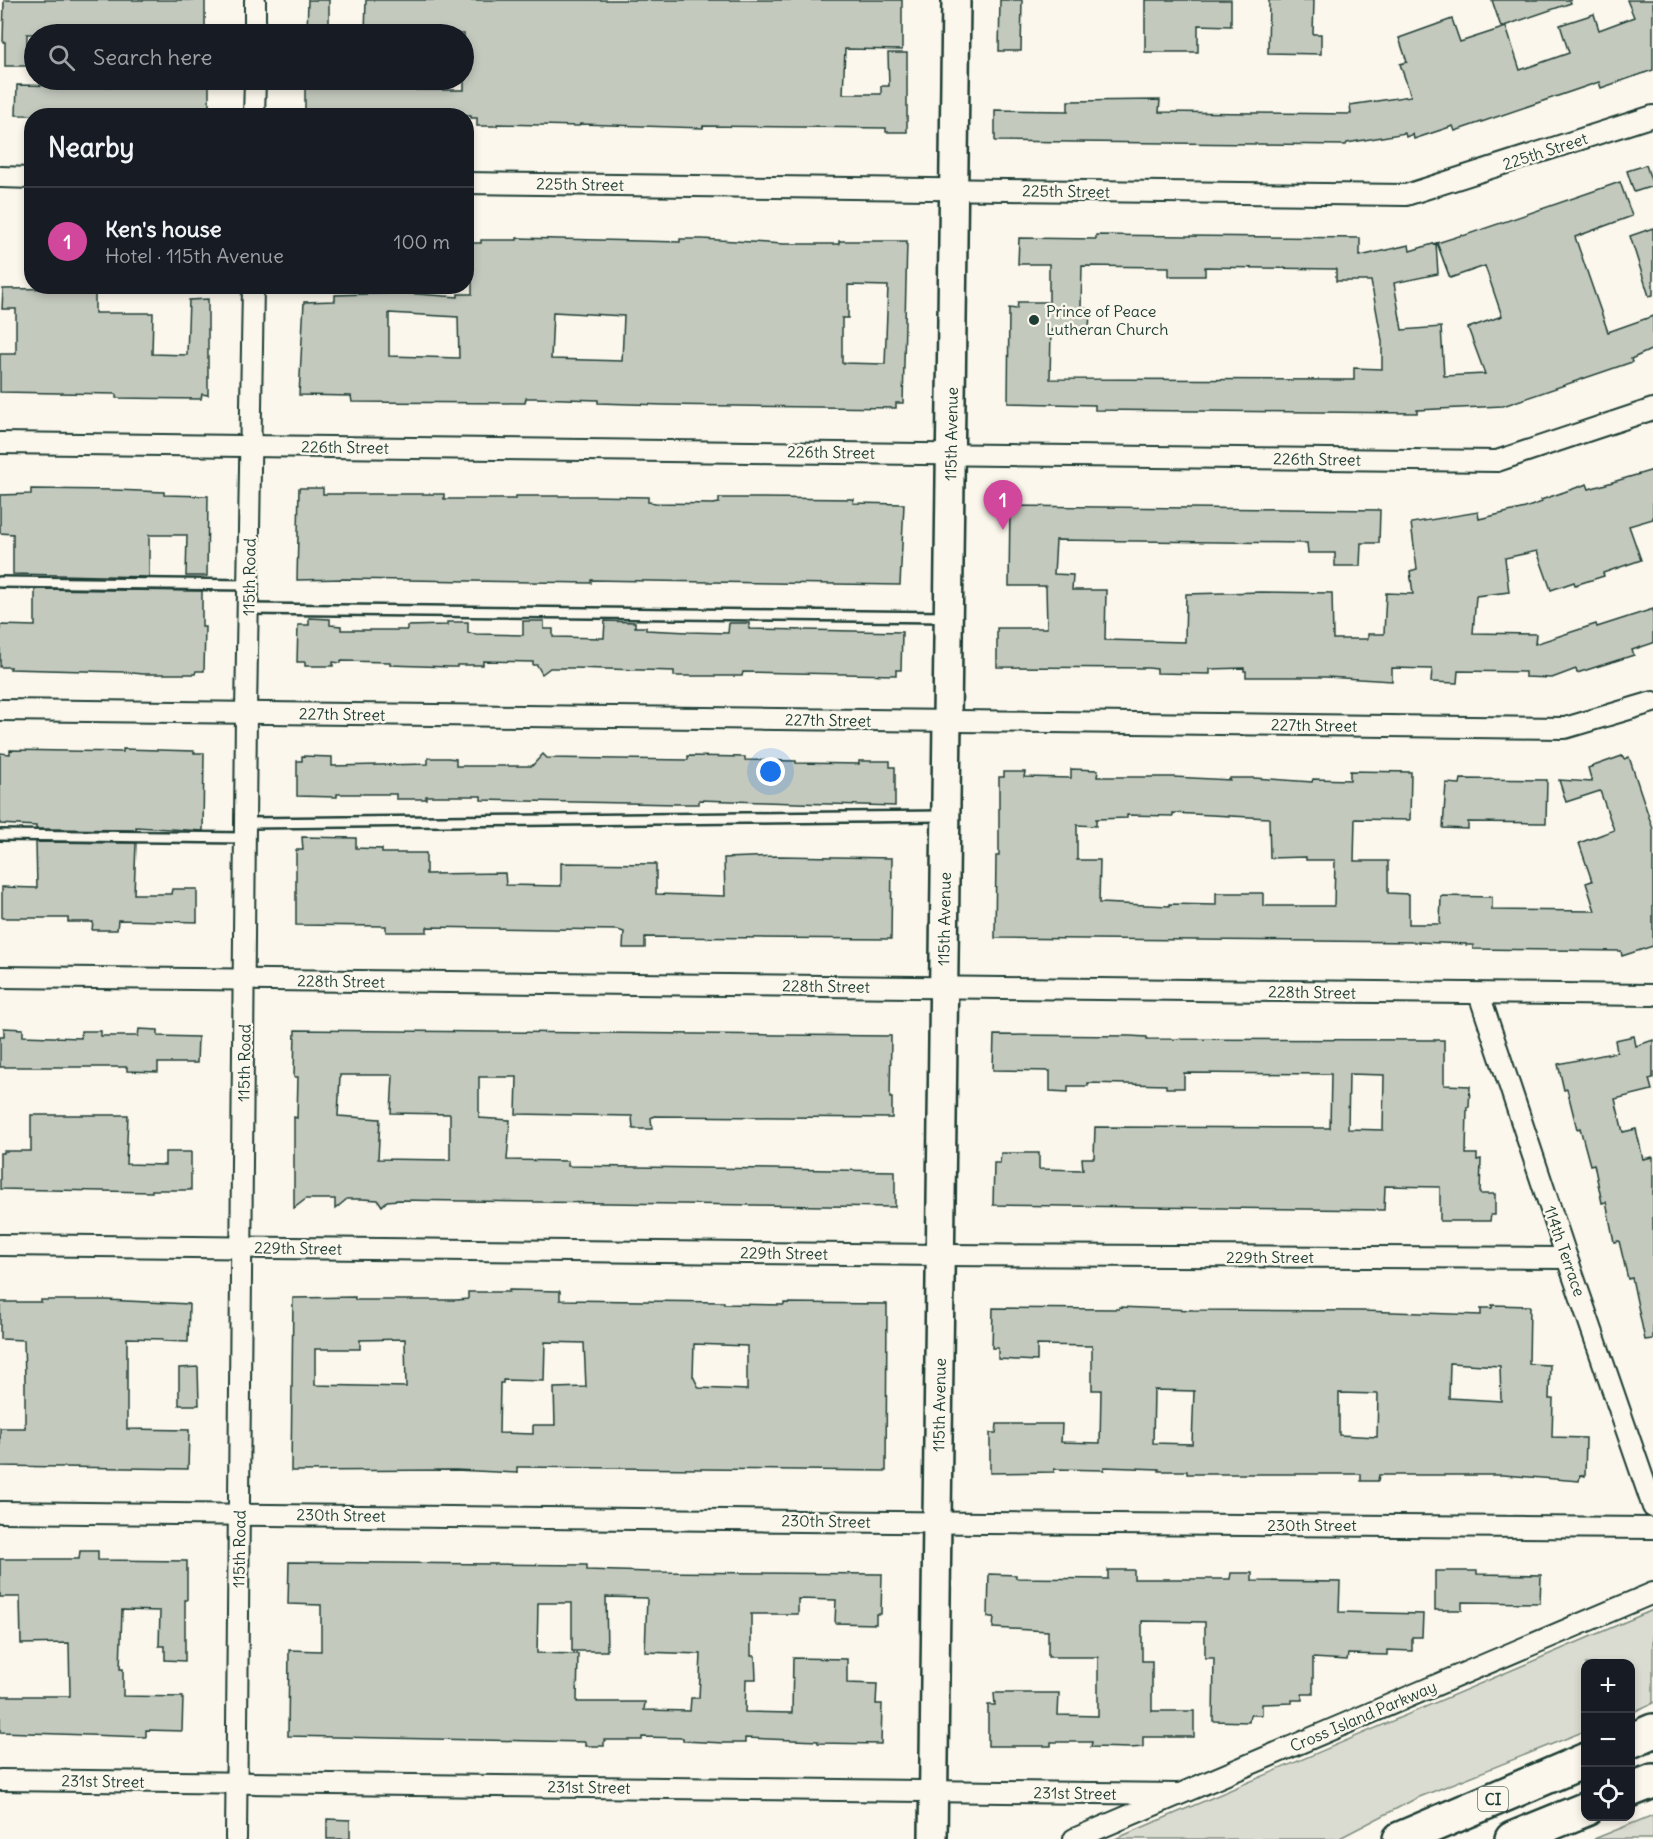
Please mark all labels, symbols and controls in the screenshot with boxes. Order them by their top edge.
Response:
search box [24,24,474,90]
icon: search [45,41,78,74]
text: Search here [93,43,212,71]
street label: 225th Street [1500,128,1590,174]
text: Nearby [48,131,134,164]
street label: 225th Street [536,173,625,195]
street label: 225th Street [1022,180,1111,202]
text: Ken's house [105,215,222,243]
text: 1 [64,229,71,254]
text: 100 m [393,229,450,254]
text: Hotel · 115th Avenue [105,243,284,268]
place label: Prince of Peace Lutheran Church [1046,301,1168,339]
marker: Prince of Peace Lutheran Church [1027,313,1041,327]
street label: 115th Avenue [940,387,962,481]
street label: 226th Street [301,436,390,458]
street label: 226th Street [787,441,876,463]
street label: 226th Street [1273,448,1362,470]
pin: 1 [984,480,1022,530]
street label: 115th Road [238,538,260,616]
street label: 227th Street [299,703,386,725]
street label: 227th Street [785,709,872,731]
street label: 227th Street [1271,714,1358,736]
your location [756,757,785,786]
street label: 115th Avenue [933,872,955,966]
street label: 228th Street [297,970,386,992]
street label: 228th Street [782,975,871,997]
street label: 228th Street [1268,981,1357,1003]
street label: 115th Road [233,1024,255,1102]
street label: 114th Terrace [1540,1203,1590,1299]
street label: 229th Street [254,1237,343,1259]
street label: 229th Street [740,1242,829,1264]
street label: 229th Street [1226,1247,1315,1267]
street label: 115th Avenue [928,1358,950,1452]
street label: 230th Street [296,1504,387,1526]
street label: 115th Road [228,1510,250,1588]
street label: 230th Street [781,1510,872,1532]
street label: 230th Street [1267,1515,1357,1535]
map controls [1581,1659,1635,1821]
button: + [1581,1659,1635,1713]
street label: Cross Island Parkway [1287,1676,1439,1756]
button: − [1581,1713,1635,1767]
button: locate [1581,1767,1635,1821]
street label: 231st Street [61,1770,145,1792]
street label: 231st Street [547,1776,631,1798]
street label: 231st Street [1033,1782,1117,1804]
road number: CI [1478,1787,1508,1811]

